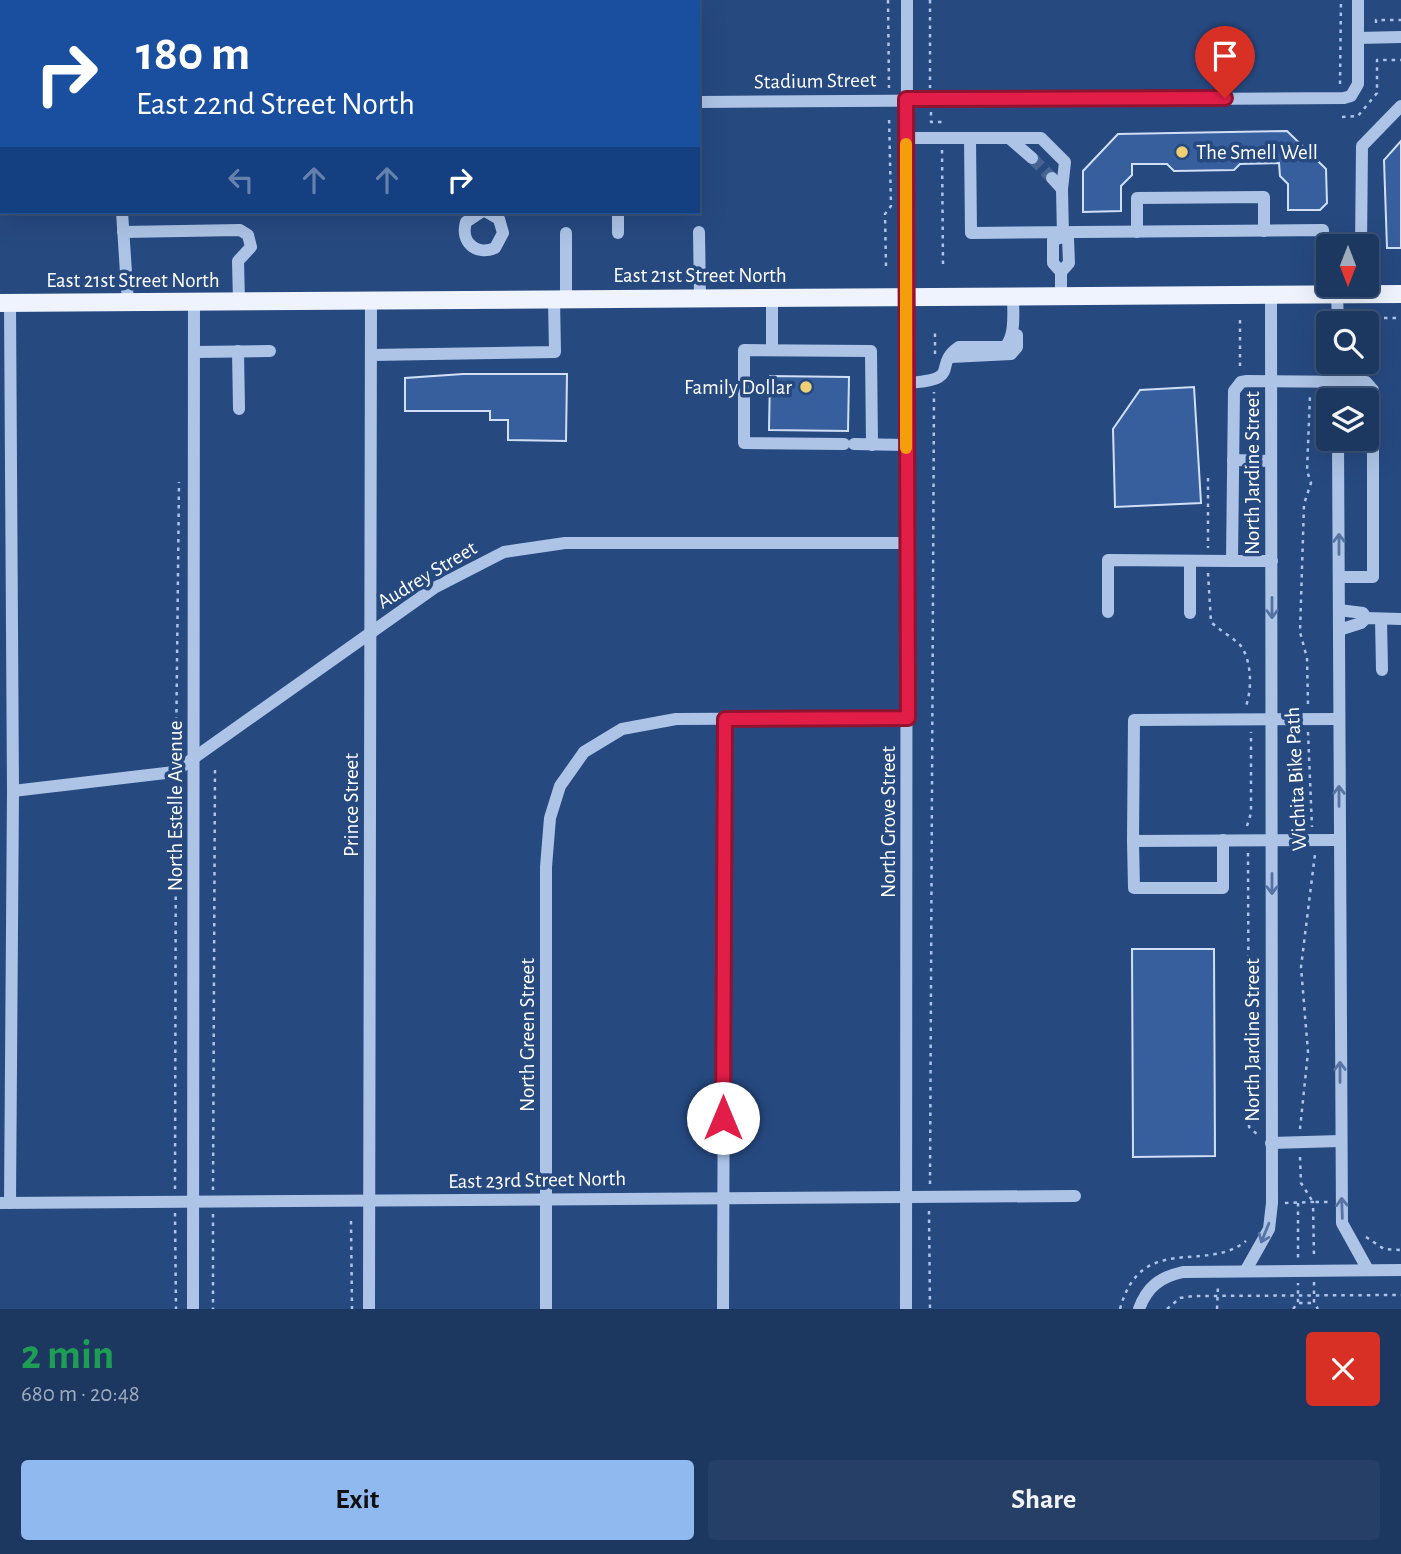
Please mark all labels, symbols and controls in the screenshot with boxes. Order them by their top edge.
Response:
pin [1195,26,1255,98]
icon: right [21,28,112,119]
text: 180 m [136,30,250,79]
icon: arrive [1206,37,1244,75]
street label: Stadium Street [754,69,877,93]
text: East 22nd Street North [136,88,415,120]
place label: The Smell Well [1196,142,1318,163]
marker: The Smell Well [1174,144,1190,160]
icon: left [222,161,260,199]
icon: ahead [295,161,333,199]
icon: ahead [368,161,406,199]
icon: right [441,161,479,199]
north arrow [1316,234,1379,298]
map controls [1316,234,1379,451]
street label: East 21st Street North [613,265,787,286]
street label: East 21st Street North [46,270,220,291]
button: search [1316,311,1379,374]
place label: Family Dollar [684,377,792,398]
marker: Family Dollar [798,379,814,395]
button: layers [1316,388,1379,451]
street label: North Jardine Street [1242,391,1263,555]
one-way arrow [1332,533,1346,556]
street label: Audrey Street [374,537,480,613]
one-way arrow [1265,596,1279,619]
street label: Wichita Bike Path [1282,706,1310,852]
street label: North Estelle Avenue [165,721,186,891]
street label: North Grove Street [878,746,899,898]
street label: Prince Street [341,753,362,857]
one-way arrow [1332,785,1346,808]
one-way arrow [1265,873,1279,896]
street label: North Green Street [517,958,538,1112]
street label: North Jardine Street [1242,958,1263,1122]
one-way arrow [1333,1061,1347,1084]
position arrow [686,1081,760,1155]
street label: East 23rd Street North [448,1168,626,1192]
one-way arrow [1335,1197,1348,1220]
one-way arrow [1258,1222,1271,1243]
button: close [1306,1332,1380,1406]
text: 2 min [21,1334,114,1376]
text: 680 m · 20:48 [21,1383,140,1406]
button: Exit [21,1460,694,1540]
button: Share [708,1460,1380,1540]

